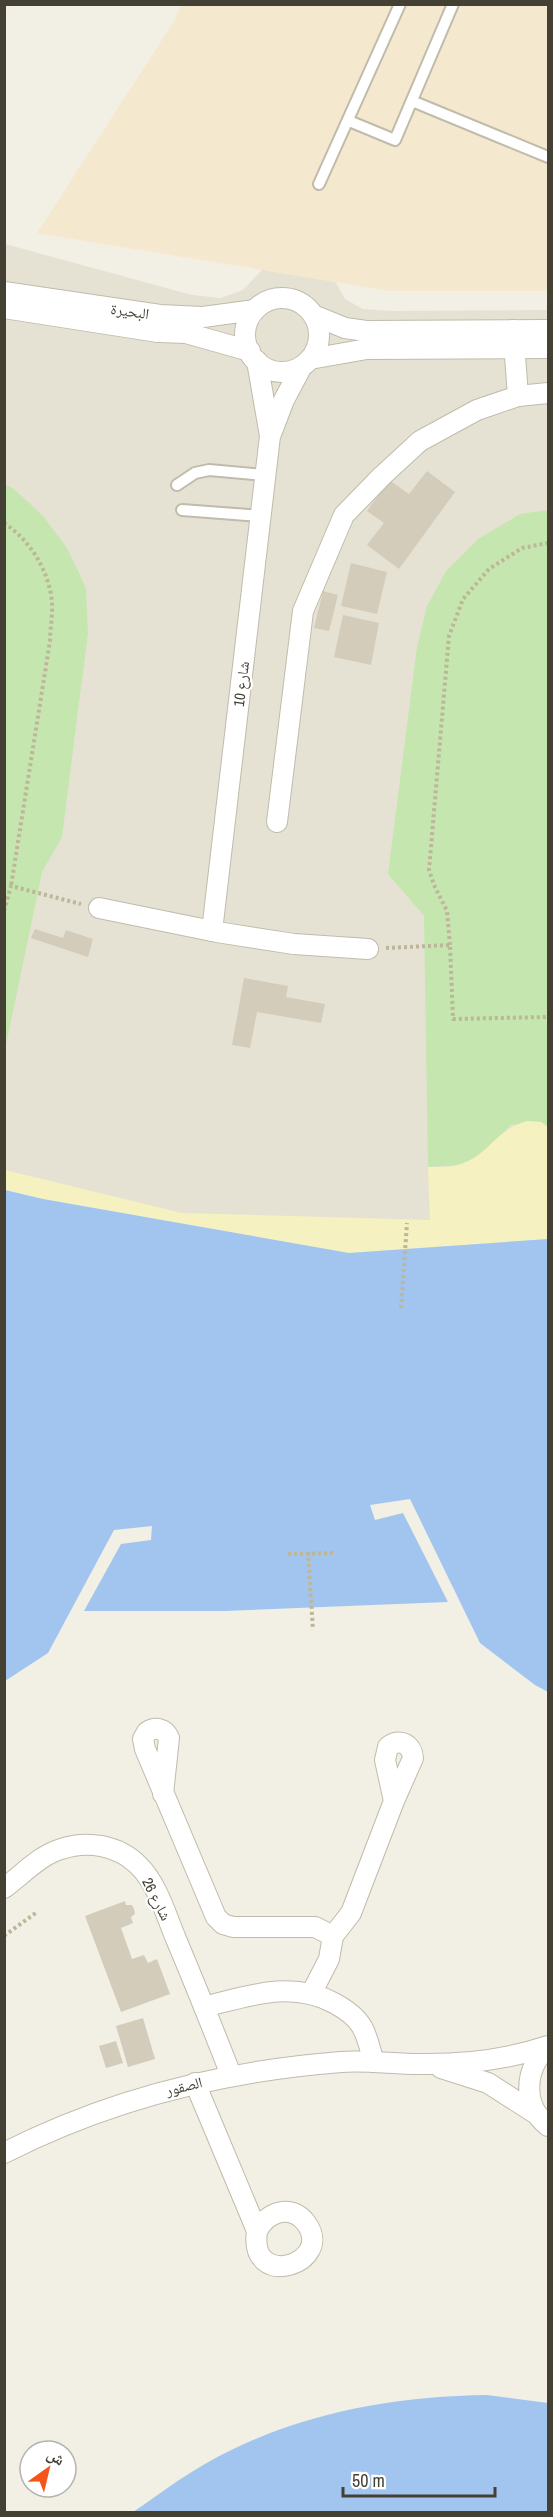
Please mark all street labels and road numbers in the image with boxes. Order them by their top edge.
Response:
street label: البحيرة [109,298,151,324]
street label: شارع 10 [228,660,254,708]
street label: شارع 26 [137,1874,177,1924]
street label: الصقور [163,2071,205,2101]

